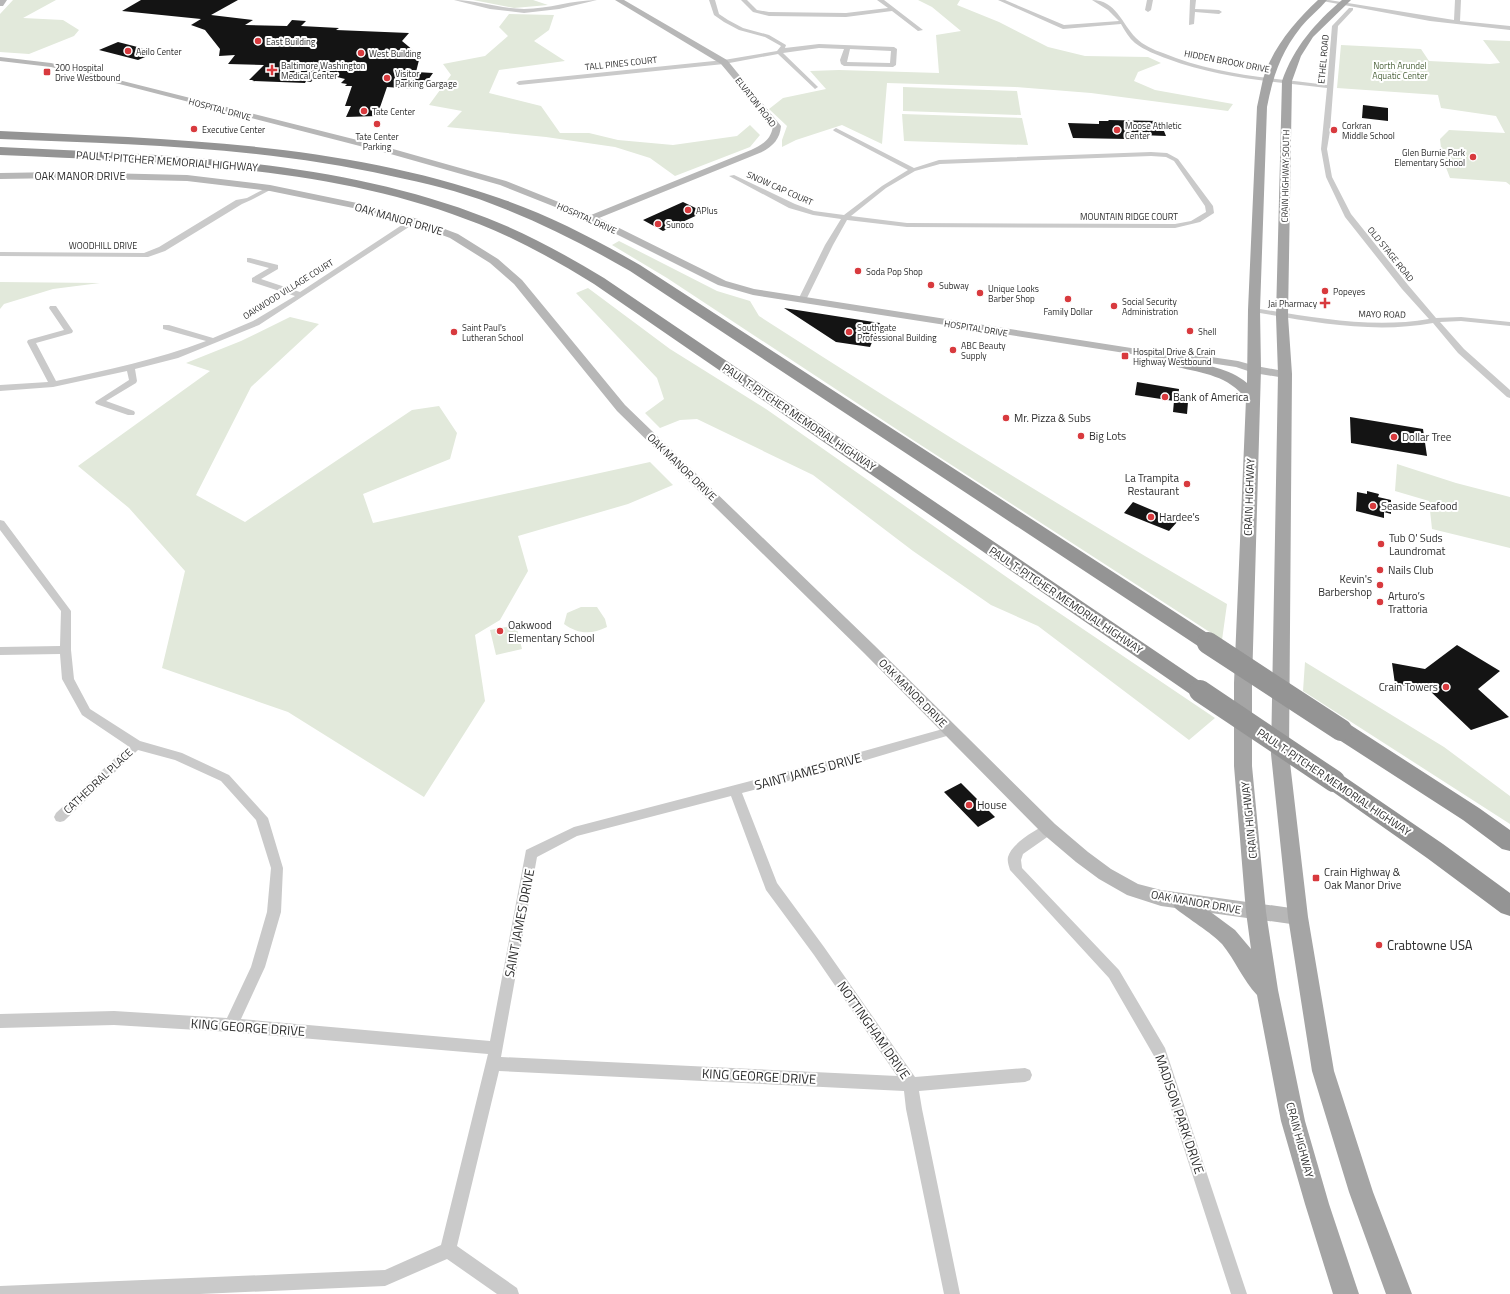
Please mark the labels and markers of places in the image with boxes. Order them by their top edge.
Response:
place label: East Building [266,35,316,48]
marker: East Building [253,36,263,46]
place label: Aeilo Center [136,45,182,58]
marker: Aeilo Center [123,46,133,56]
place label: West Building [369,47,422,60]
marker: West Building [356,48,366,58]
place label: Baltimore Washington Medical Center [281,59,366,82]
place label: 200 Hospital Drive Westbound [55,61,120,84]
marker: Baltimore Washington Medical Center [266,64,278,76]
marker: 200 Hospital Drive Westbound [42,67,52,77]
place label: Visitor Parking Gargage [395,67,458,90]
marker: Visitor Parking Gargage [382,73,392,83]
place label: Tate Center [372,105,415,118]
marker: Tate Center [359,106,369,116]
marker: Tate Center Parking [372,119,382,129]
place label: Moose Athletic Center [1125,119,1182,142]
place label: Corkran Middle School [1342,119,1395,142]
place label: Executive Center [202,123,265,136]
marker: Executive Center [189,124,199,134]
marker: Moose Athletic Center [1112,125,1122,135]
marker: Corkran Middle School [1329,125,1339,135]
place label: Tate Center Parking [355,130,399,153]
place label: Glen Burnie Park Elementary School [1394,146,1466,169]
marker: Glen Burnie Park Elementary School [1468,152,1478,162]
place label: APlus [696,204,718,217]
marker: APlus [683,205,693,215]
place label: Sunoco [666,218,694,231]
marker: Sunoco [653,219,663,229]
place label: Soda Pop Shop [866,265,923,278]
marker: Soda Pop Shop [853,266,863,276]
place label: Subway [939,279,970,292]
marker: Subway [926,280,936,290]
place label: Unique Looks Barber Shop [988,282,1039,305]
place label: Popeyes [1333,285,1365,298]
marker: Popeyes [1320,286,1330,296]
marker: Unique Looks Barber Shop [975,288,985,298]
marker: Family Dollar [1063,294,1073,304]
place label: Social Security Administration [1122,295,1178,318]
place label: Jai Pharmacy [1268,297,1318,310]
marker: Jai Pharmacy [1320,298,1330,308]
marker: Social Security Administration [1109,301,1119,311]
place label: Family Dollar [1043,305,1093,318]
place label: Saint Paul's Lutheran School [462,321,523,344]
place label: Southgate Professional Building [857,321,937,344]
place label: Shell [1198,325,1216,338]
marker: Shell [1185,326,1195,336]
marker: Saint Paul's Lutheran School [449,327,459,337]
marker: Southgate Professional Building [844,327,854,337]
place label: ABC Beauty Supply [961,339,1006,362]
marker: ABC Beauty Supply [948,345,958,355]
place label: Hospital Drive & Crain Highway Westbound [1133,345,1216,368]
marker: Hospital Drive & Crain Highway Westbound [1120,351,1130,361]
place label: Bank of America [1173,389,1249,405]
marker: Bank of America [1160,392,1170,402]
place label: Mr. Pizza & Subs [1014,410,1091,426]
marker: Mr. Pizza & Subs [1001,413,1011,423]
place label: Big Lots [1089,428,1126,444]
place label: Dollar Tree [1402,429,1452,445]
marker: Big Lots [1076,431,1086,441]
marker: Dollar Tree [1389,432,1399,442]
place label: La Trampita Restaurant [1125,470,1179,499]
marker: La Trampita Restaurant [1182,479,1192,489]
place label: Seaside Seafood [1381,498,1458,514]
marker: Seaside Seafood [1368,501,1378,511]
place label: Hardee's [1159,509,1200,525]
marker: Hardee's [1146,512,1156,522]
place label: Tub O' Suds Laundromat [1389,530,1446,559]
marker: Tub O' Suds Laundromat [1376,539,1386,549]
place label: Nails Club [1388,562,1434,578]
marker: Nails Club [1375,565,1385,575]
place label: Kevin's Barbershop [1318,571,1372,600]
marker: Kevin's Barbershop [1375,580,1385,590]
place label: Arturo’s Trattoria [1388,588,1428,617]
marker: Arturo’s Trattoria [1375,597,1385,607]
place label: Oakwood Elementary School [508,617,595,646]
marker: Oakwood Elementary School [495,626,505,636]
place label: Crain Towers [1379,679,1438,695]
marker: Crain Towers [1441,682,1451,692]
place label: House [977,797,1007,813]
marker: House [964,800,974,810]
place label: Crain Highway & Oak Manor Drive [1324,864,1402,893]
marker: Crain Highway & Oak Manor Drive [1311,873,1321,883]
place label: Crabtowne USA [1387,935,1473,955]
marker: Crabtowne USA [1374,940,1384,950]

